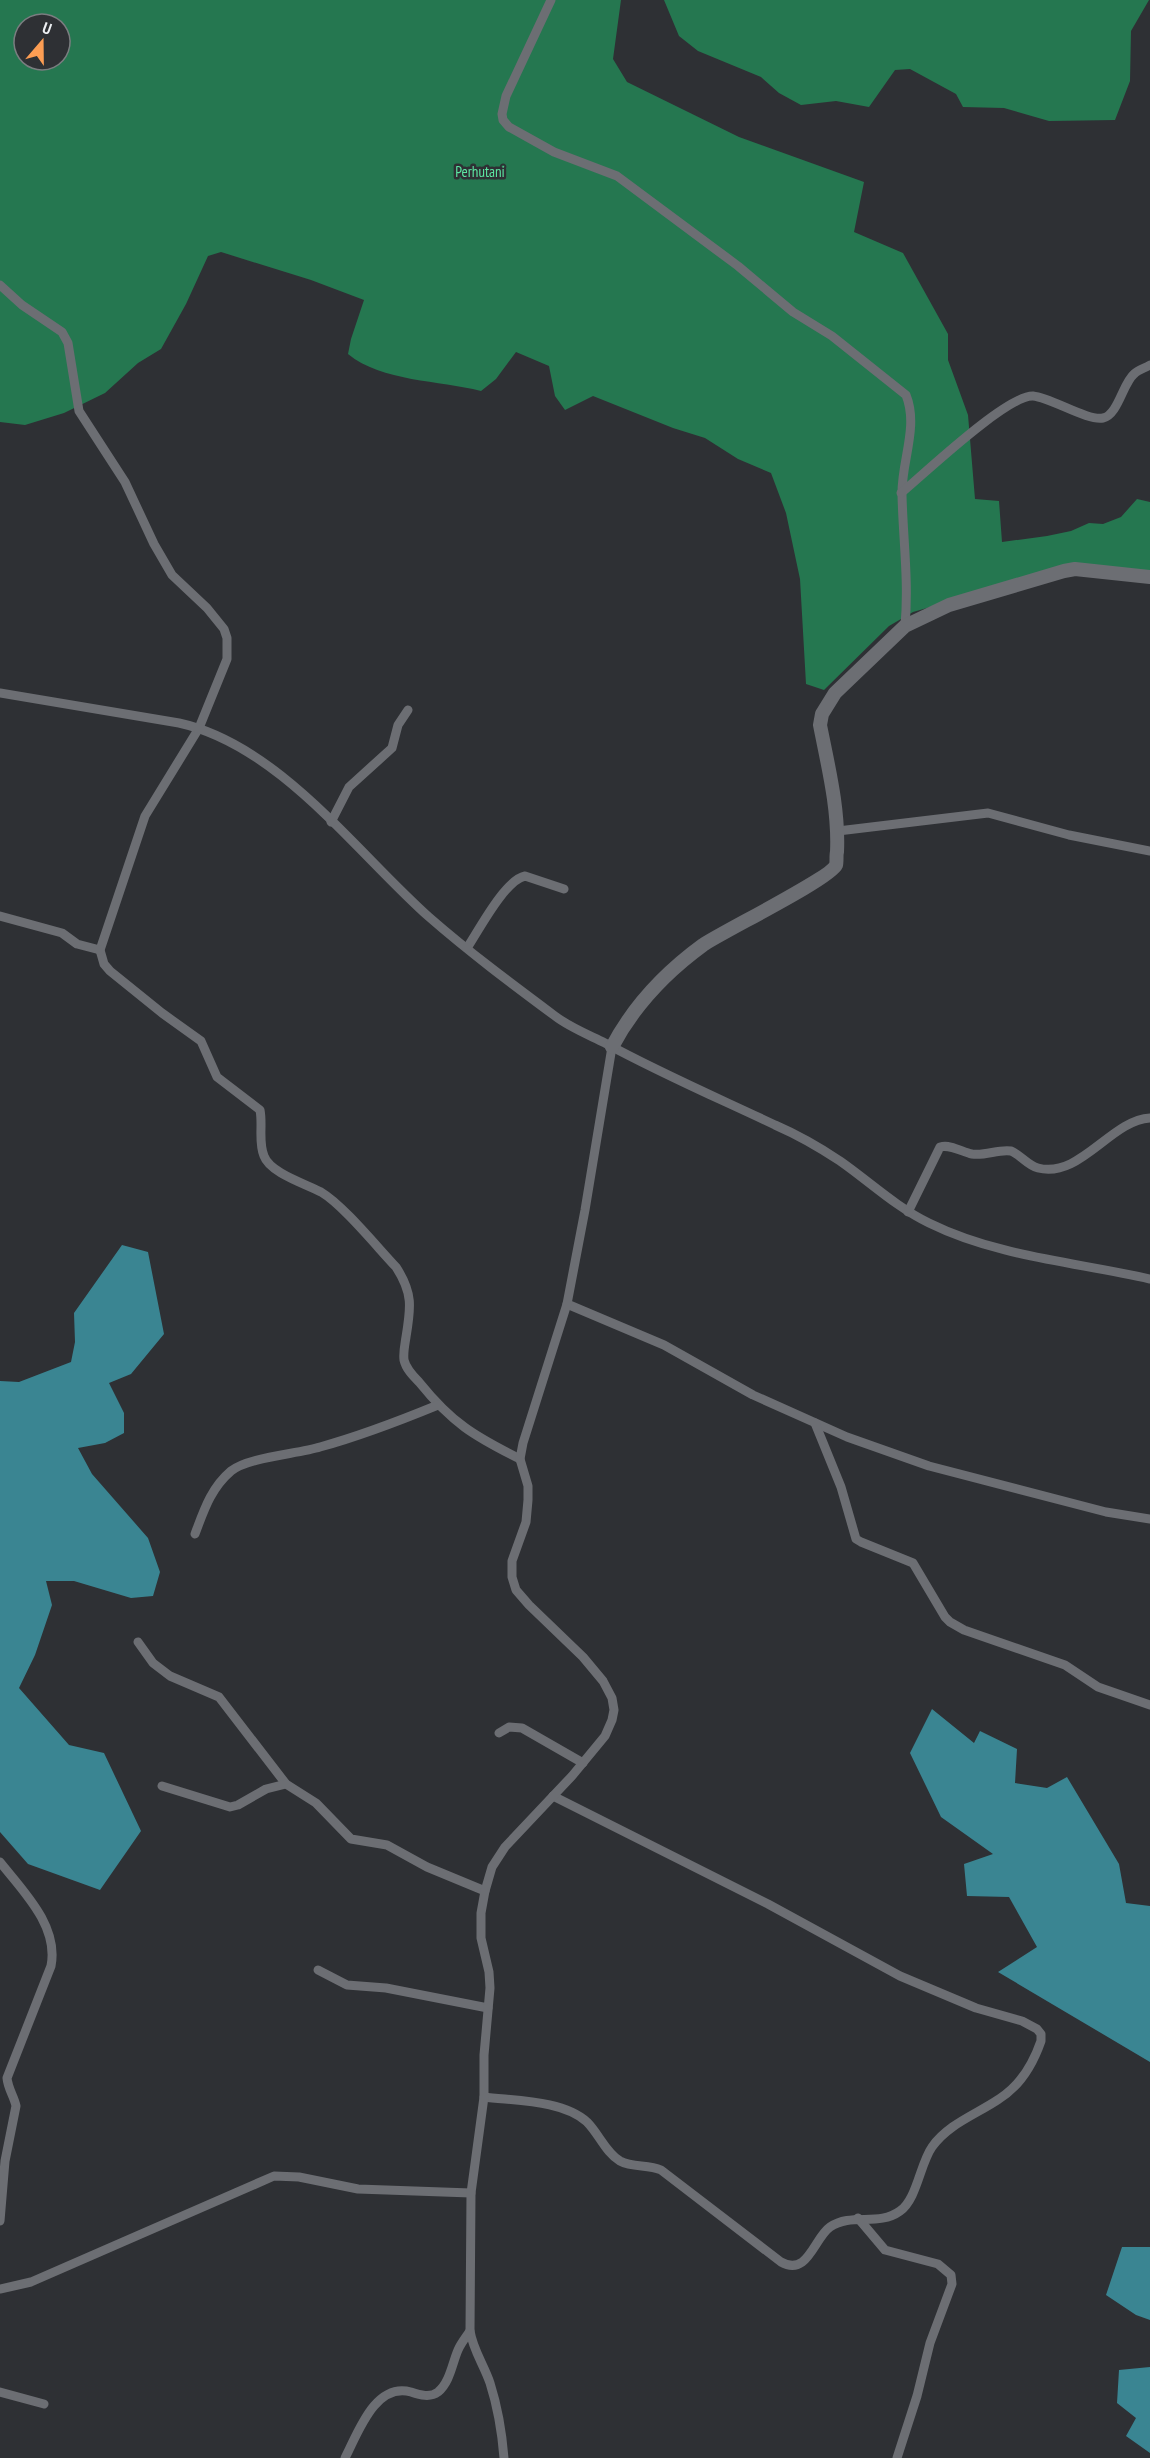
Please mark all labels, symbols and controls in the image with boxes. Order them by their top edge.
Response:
north arrow [12,12,72,72]
text: U [40,17,54,39]
park label: Perhutani [455,162,505,181]

